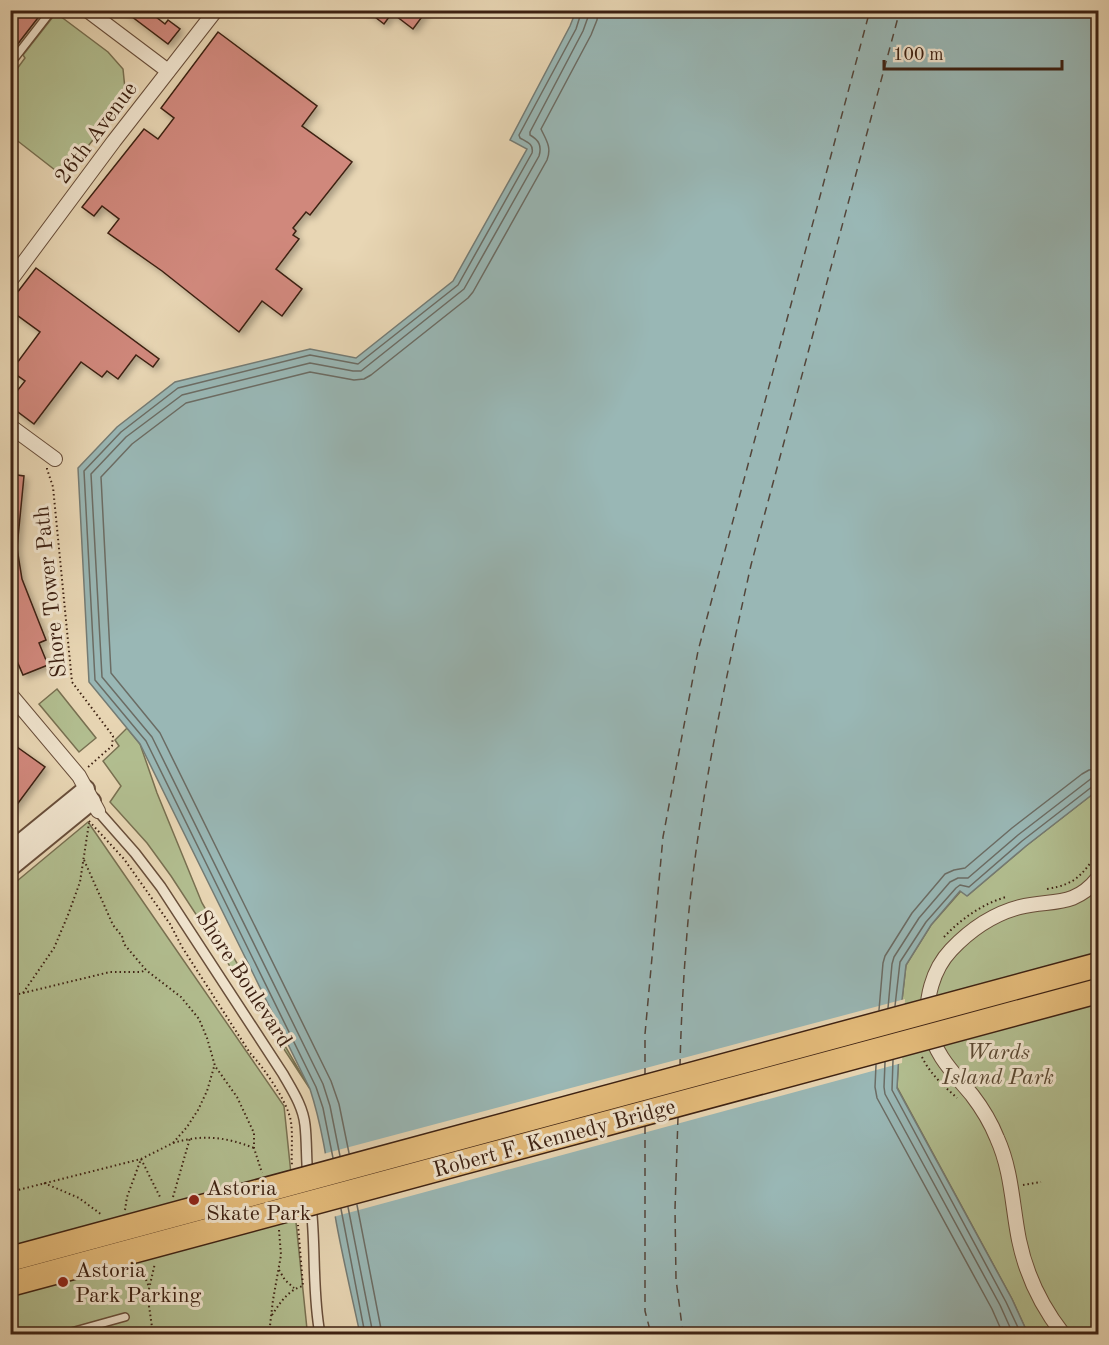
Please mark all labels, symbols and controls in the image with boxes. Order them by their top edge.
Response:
scale bar [884,33,1062,71]
text: 100 m [893,46,944,64]
street label: 26th Avenue [51,78,142,188]
street label: Shore Tower Path [31,505,71,679]
street label: Shore Boulevard [191,907,296,1051]
park label: Wards Island Park [941,1042,1054,1089]
street label: Robert F. Kennedy Bridge [431,1096,678,1182]
place label: Astoria Skate Park [206,1178,311,1225]
marker: Astoria Skate Park [187,1193,201,1207]
place label: Astoria Park Parking [75,1260,202,1307]
marker: Astoria Park Parking [56,1275,70,1289]

